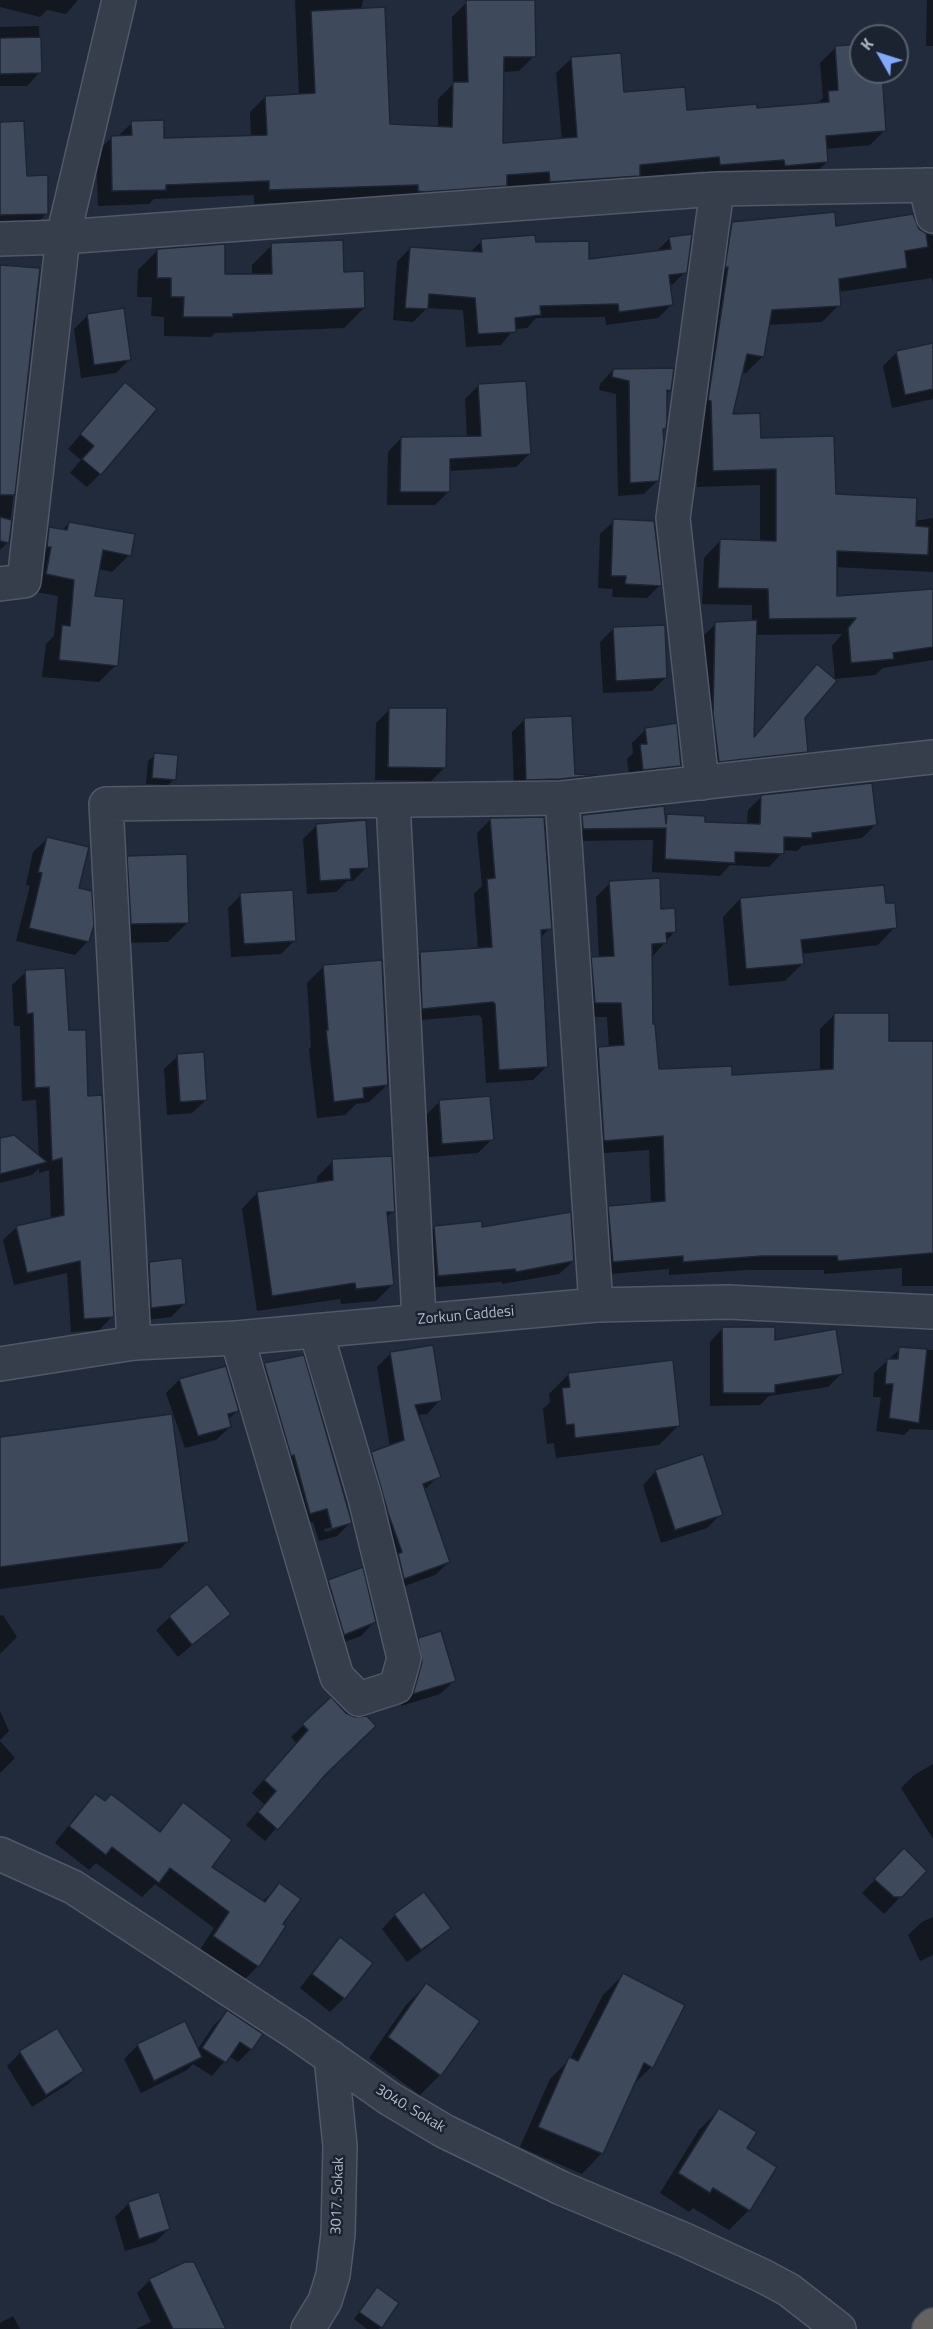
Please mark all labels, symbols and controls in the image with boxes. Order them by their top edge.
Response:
north arrow [849,24,909,84]
text: K [854,33,879,55]
street label: Zorkun Caddesi [417,1303,515,1329]
street label: 3040. Sokak [372,2081,448,2137]
street label: 3017. Sokak [328,2157,348,2235]

